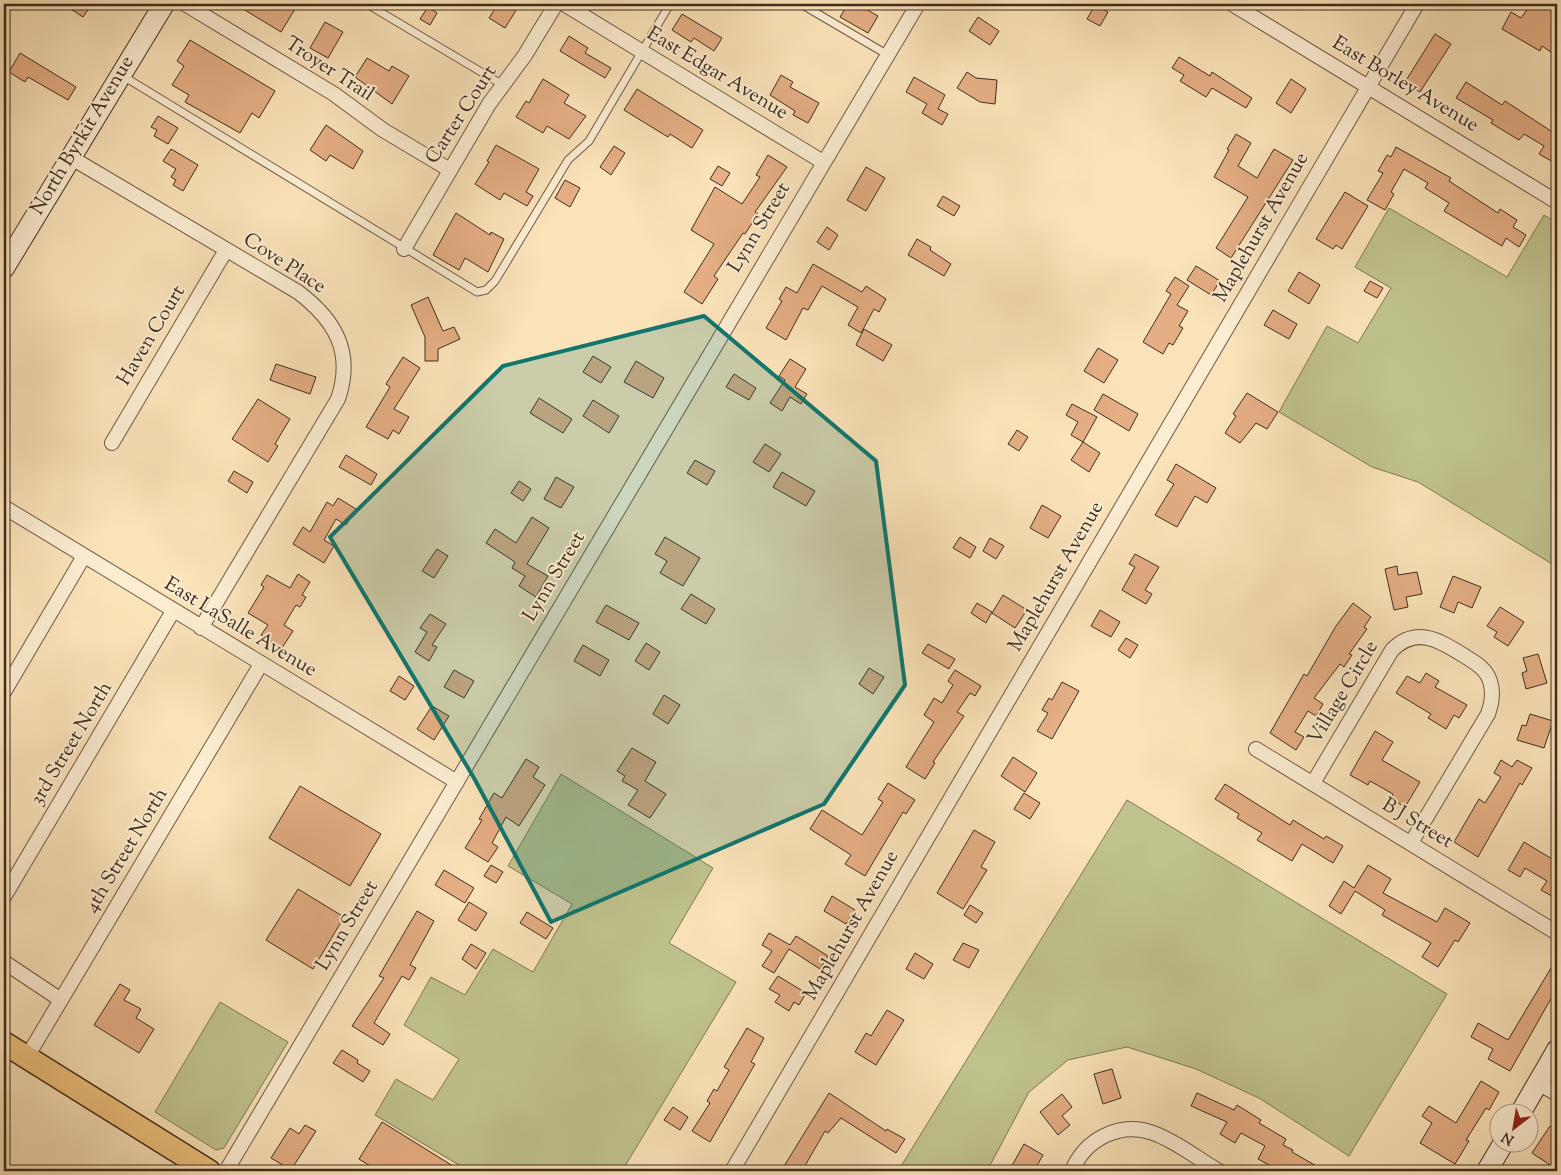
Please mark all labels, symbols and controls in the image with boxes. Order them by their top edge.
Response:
street label: East Edgar Avenue [641,20,793,128]
street label: Troyer Trail [279,30,380,110]
street label: East Borley Avenue [1326,30,1484,140]
street label: North Byrkit Avenue [24,51,142,221]
street label: Carter Court [419,60,505,170]
street label: Maplehurst Avenue [1207,147,1317,309]
street label: Lynn Street [722,177,799,279]
street label: Cove Place [237,226,331,302]
street label: Haven Court [111,280,193,392]
street label: Maplehurst Avenue [1002,496,1112,658]
street label: Lynn Street [517,526,594,628]
street label: East LaSalle Avenue [158,571,322,685]
street label: Village Circle [1302,636,1386,750]
street label: 3rd Street North [24,676,121,811]
street label: 4th Street North [78,783,176,919]
street label: B J Street [1376,791,1458,857]
street label: Maplehurst Avenue [797,845,907,1007]
street label: Lynn Street [310,875,387,977]
north arrow [1488,1102,1538,1152]
text: N [1498,1126,1518,1149]

